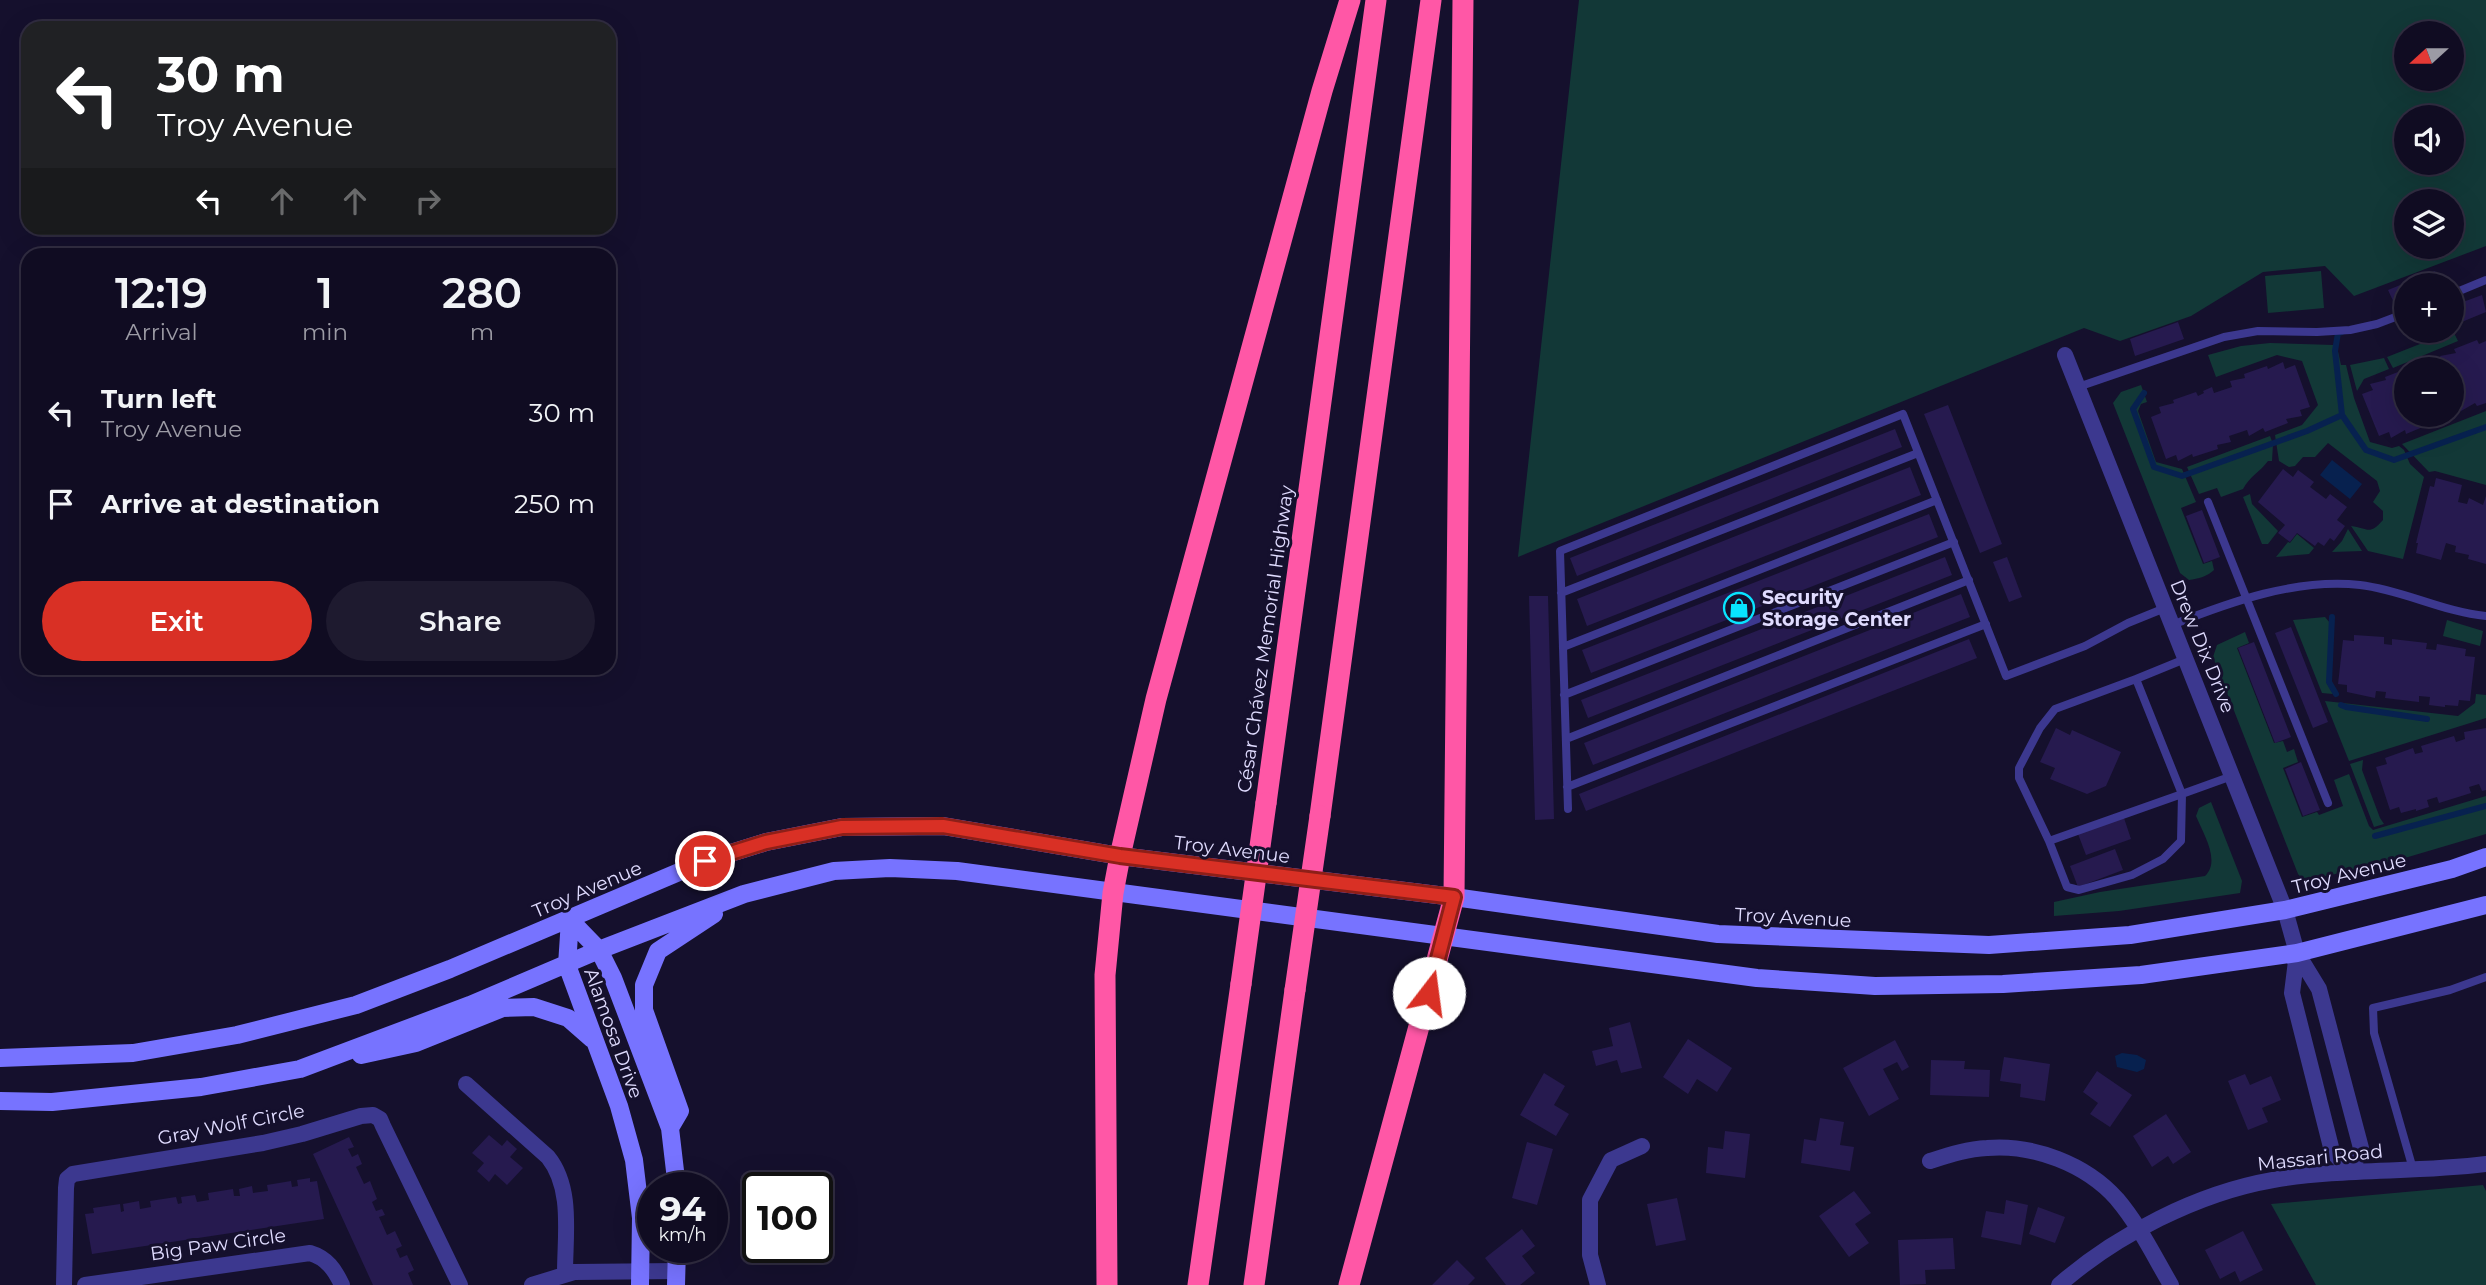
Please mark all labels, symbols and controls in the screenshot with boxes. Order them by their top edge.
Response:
north arrow [2394,21,2464,91]
map controls [2394,21,2464,427]
text: 30 m [157,45,285,104]
icon: left [42,49,133,140]
text: Troy Avenue [157,105,353,144]
button: sound [2394,105,2464,175]
icon: left [190,182,228,220]
icon: ahead [263,182,301,220]
icon: ahead [336,182,374,220]
icon: right [409,182,447,220]
button: layers [2394,189,2464,259]
text: 12:19 [115,267,208,319]
text: 1 [317,267,333,319]
text: 280 [442,267,522,319]
button: + [2394,273,2464,343]
text: Arrival [125,318,198,346]
text: min [302,318,348,346]
text: m [470,318,494,346]
button: − [2394,357,2464,427]
text: Turn left [101,383,217,415]
icon: left [42,394,80,432]
text: 30 m [529,397,595,429]
text: Troy Avenue [101,415,242,443]
street label: César Chávez Memorial Highway [1233,483,1299,794]
icon: arrive [42,485,80,523]
text: Arrive at destination [101,488,380,520]
text: 250 m [514,488,595,520]
street label: Drew Dix Drive [2165,576,2240,716]
button: Exit [42,581,312,661]
button: Share [326,581,595,661]
place label: Security Storage Center [1762,586,1911,631]
shop icon: Security Storage Center [1722,591,1756,625]
pin [675,831,735,891]
street label: Troy Avenue [1173,831,1291,868]
icon: arrive [686,842,724,880]
street label: Troy Avenue [2290,848,2408,899]
street label: Troy Avenue [529,856,645,923]
street label: Troy Avenue [1734,903,1852,932]
position arrow [1392,956,1466,1030]
street label: Alamosa Drive [579,965,648,1102]
street label: Gray Wolf Circle [156,1099,307,1150]
street label: Massari Road [2256,1139,2384,1176]
speed limit sign: 100 [742,1172,833,1263]
text: 94 [659,1187,706,1230]
street label: Big Paw Circle [149,1224,287,1265]
text: km/h [658,1224,707,1246]

